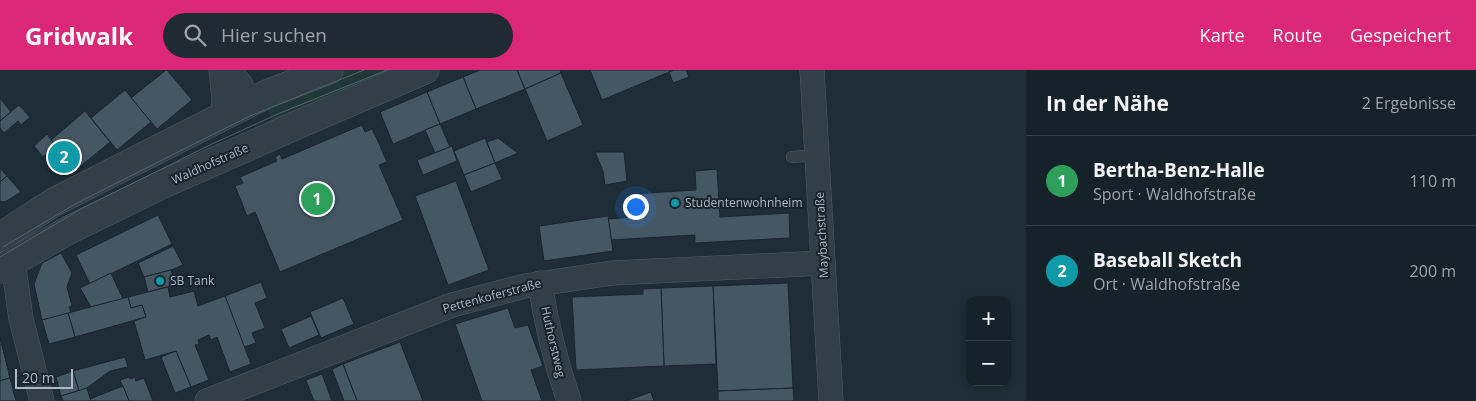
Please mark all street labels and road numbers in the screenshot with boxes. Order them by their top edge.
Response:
street label: Waldhofstraße [169,139,251,188]
street label: Maybachstraße [811,191,832,279]
street label: Pettenkoferstraße [441,274,543,317]
street label: Huthorstweg [537,305,570,380]

